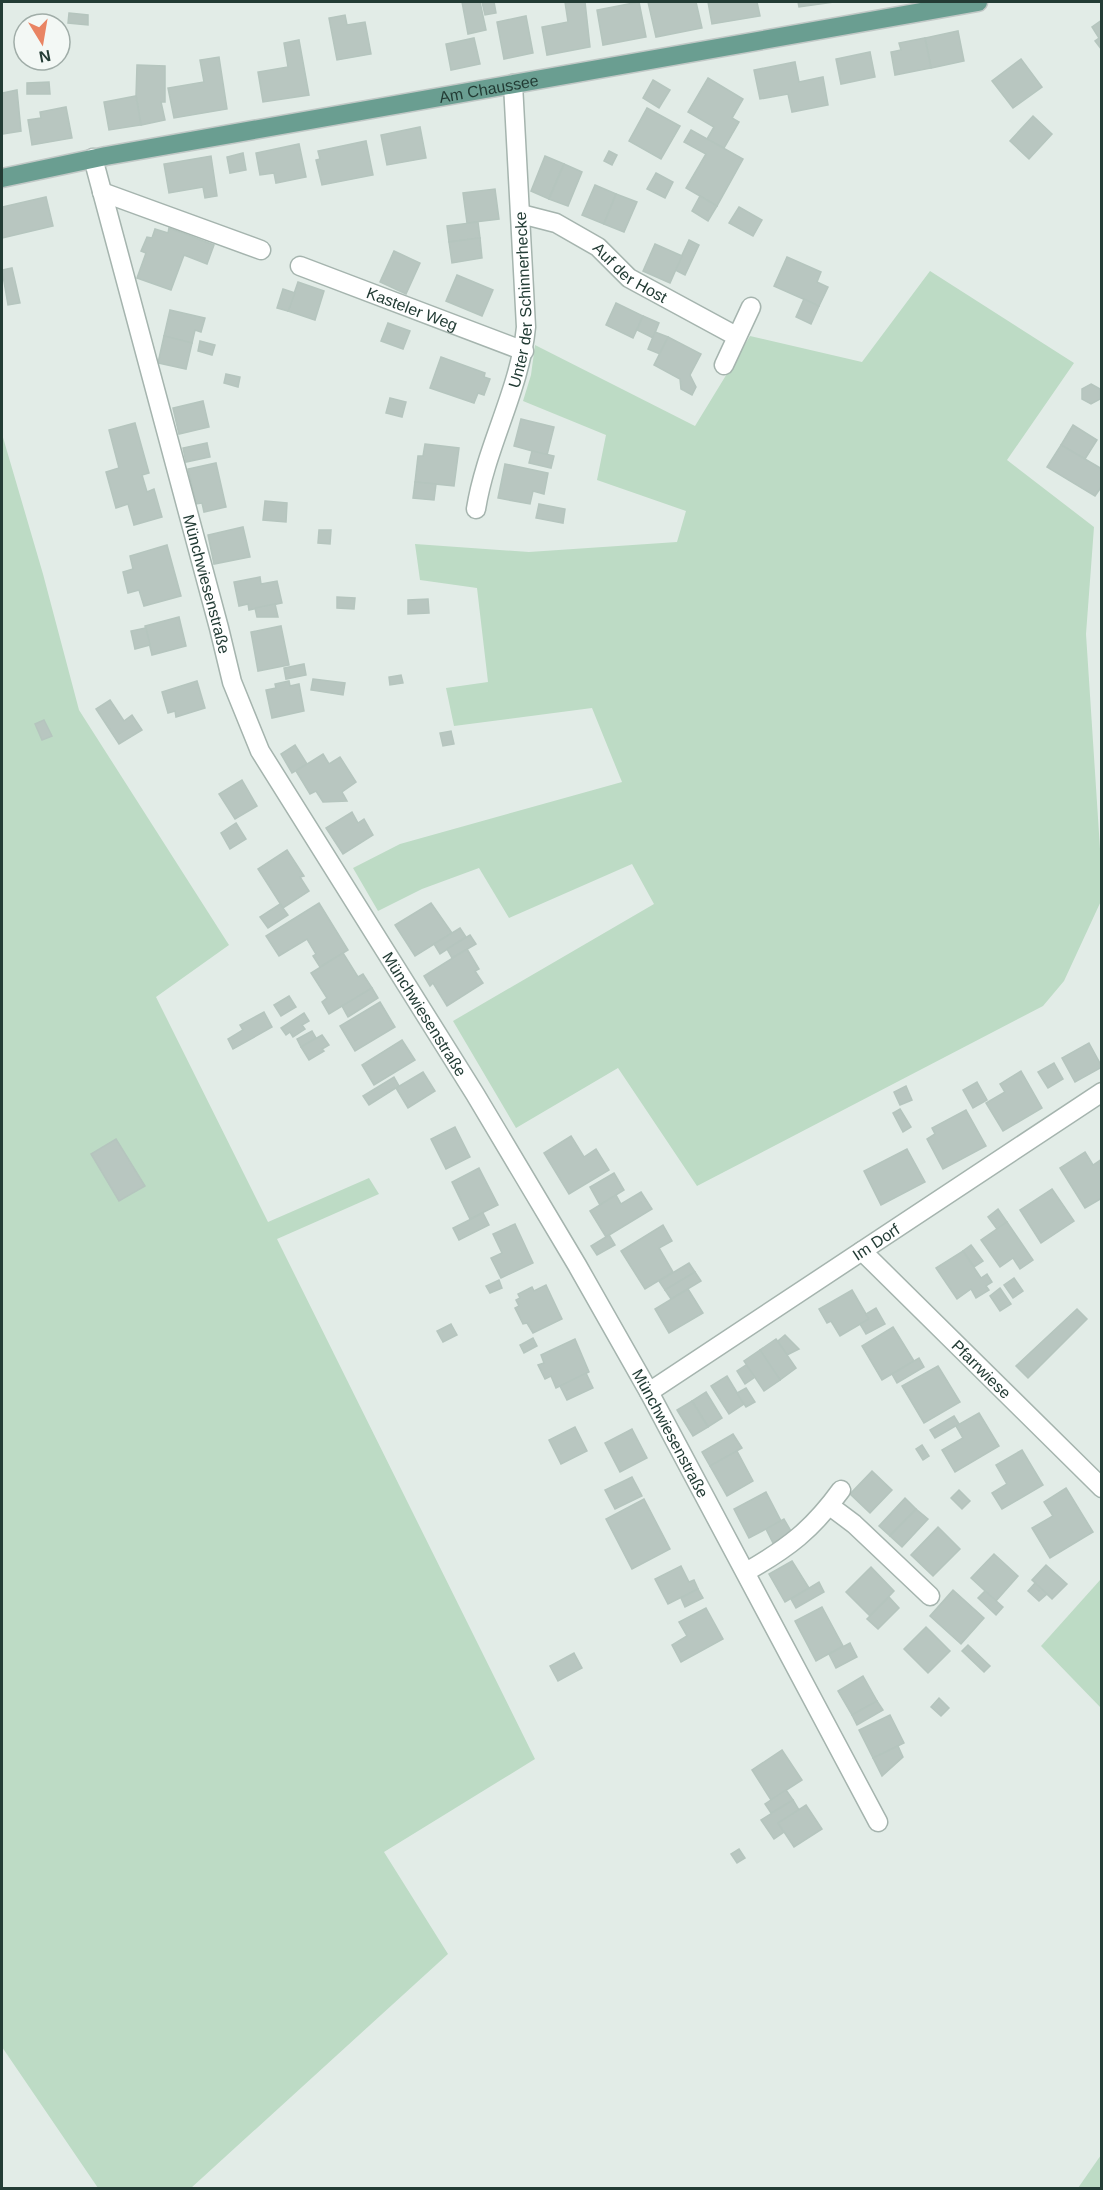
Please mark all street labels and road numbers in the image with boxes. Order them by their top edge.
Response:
street label: Am Chaussee [438,71,540,106]
street label: Unter der Schinnerhecke [505,211,535,390]
street label: Auf der Host [590,239,671,306]
street label: Kasteler Weg [364,284,460,334]
street label: Münchwiesenstraße [180,513,233,655]
street label: Münchwiesenstraße [380,949,470,1079]
street label: Im Dorf [849,1220,903,1263]
street label: Pfarrwiese [949,1336,1014,1402]
street label: Münchwiesenstraße [629,1366,712,1500]

